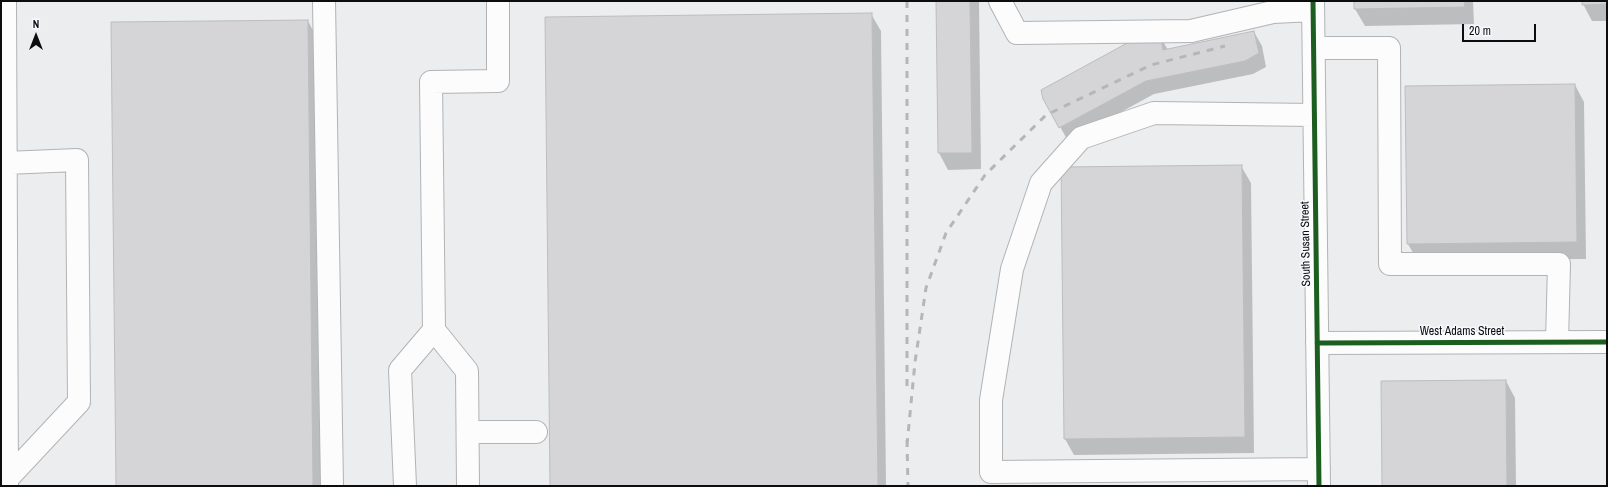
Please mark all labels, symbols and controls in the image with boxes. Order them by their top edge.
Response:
north arrow [16,16,56,56]
scale bar [1464,16,1538,42]
text: N [33,17,39,31]
text: 20 m [1469,23,1491,39]
street label: South Susan Street [1298,201,1314,287]
street label: West Adams Street [1420,325,1504,339]

